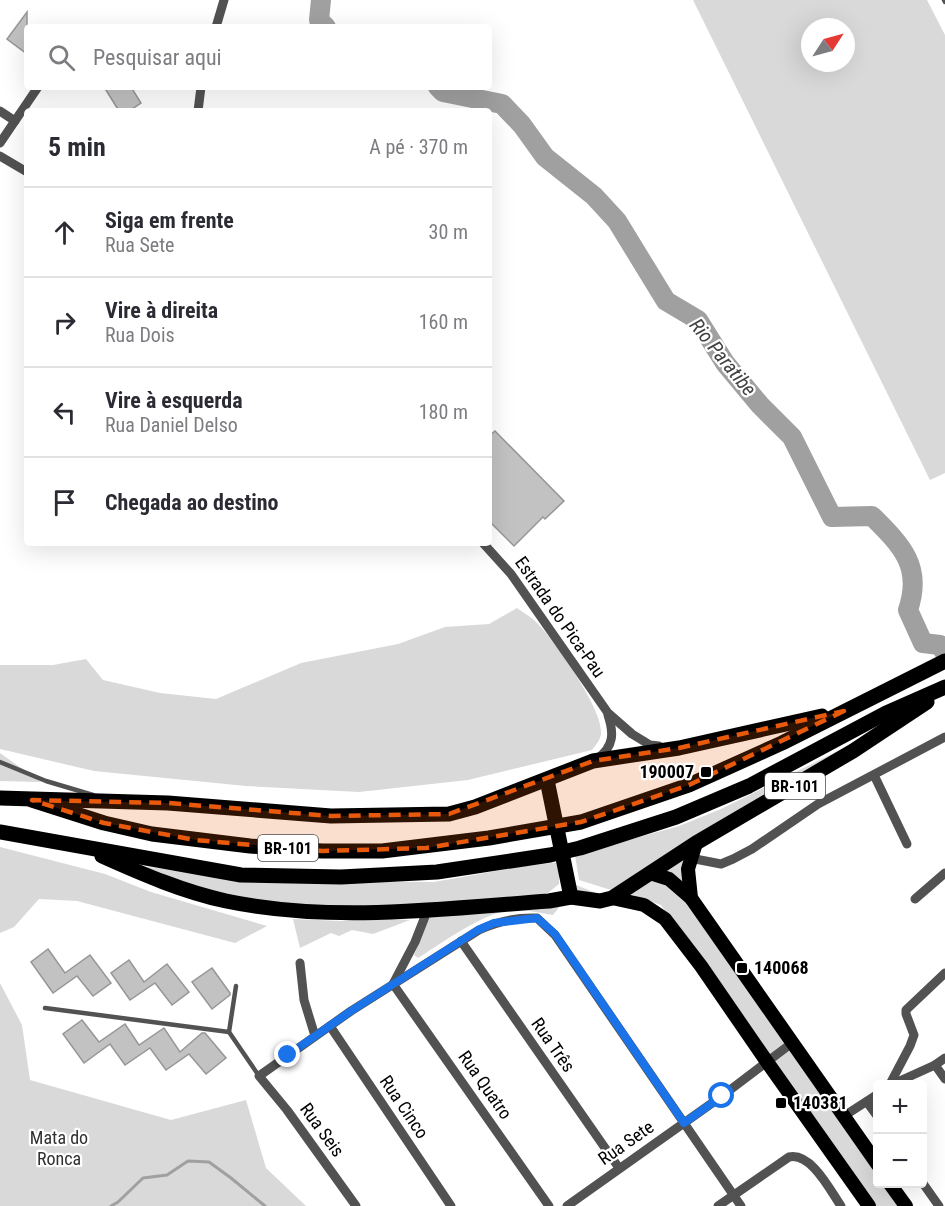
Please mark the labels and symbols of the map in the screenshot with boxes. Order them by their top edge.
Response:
north arrow [801,18,855,72]
water label: Rio Paratibe [685,313,761,401]
street label: Estrada do Pica-Pau [511,552,610,681]
place label: 190007 [639,761,694,782]
marker: 190007 [699,765,713,779]
road number: BR-101 [765,773,825,799]
road number: BR-101 [258,835,318,861]
place label: 140068 [754,957,809,978]
marker: 140068 [735,961,749,975]
street label: Rua Três [527,1014,580,1076]
route end [274,1041,300,1067]
street label: Rua Quatro [454,1046,517,1123]
street label: Rua Cinco [376,1071,433,1142]
route start [708,1082,734,1108]
place label: 140381 [793,1092,848,1113]
marker: 140381 [774,1096,788,1110]
street label: Rua Seis [296,1099,349,1161]
street label: Rua Sete [594,1116,657,1169]
park label: Mata do Ronca [30,1127,88,1169]

